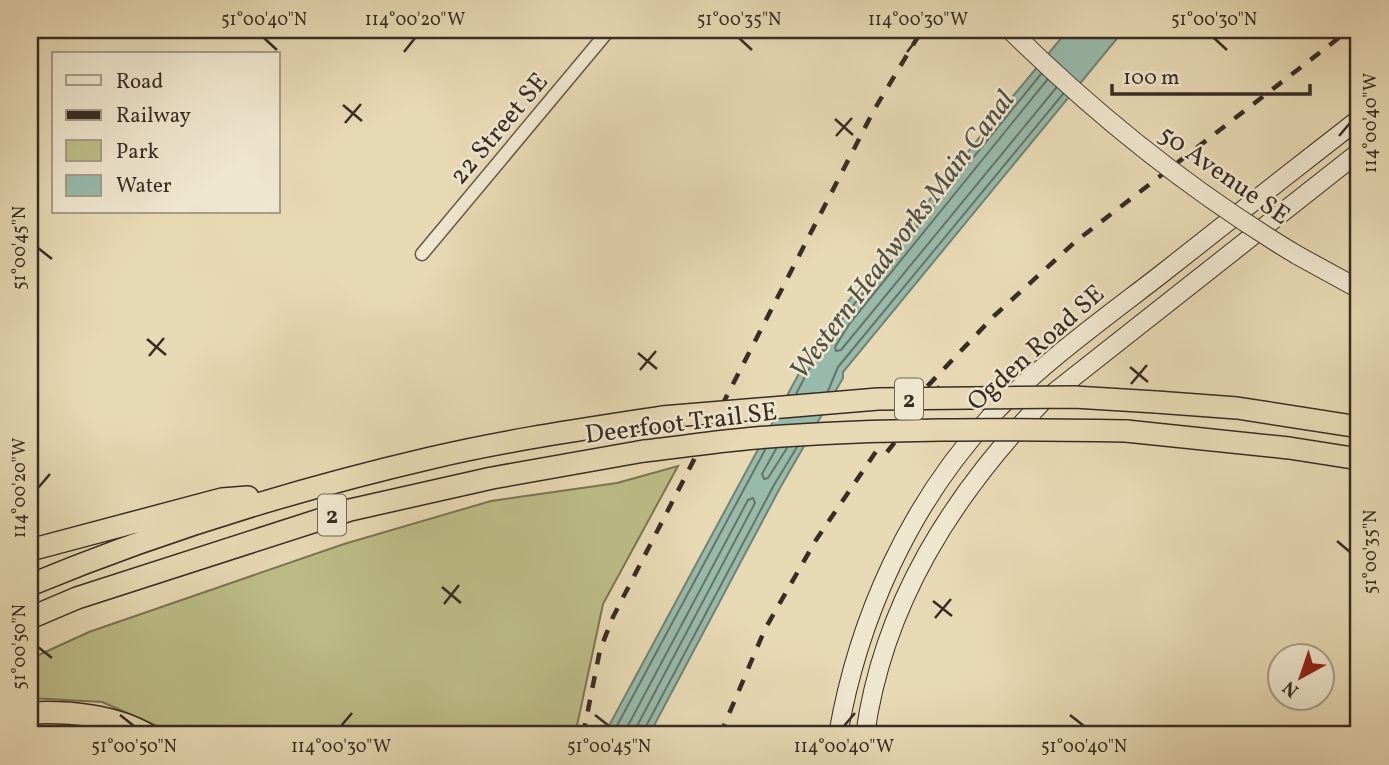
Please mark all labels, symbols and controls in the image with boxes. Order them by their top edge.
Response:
text: 51°00'40"N [221,8,307,33]
text: 114°00'20"W [365,8,465,33]
text: 51°00'35"N [697,8,781,33]
text: 114°00'30"W [868,8,968,33]
text: 51°00'30"N [1171,8,1257,33]
legend [52,52,280,214]
scale bar [1112,52,1310,96]
text: 100 m [1123,64,1180,93]
street label: 22 Street SE [442,65,557,193]
text: Road [116,68,163,97]
text: 114°00'40"W [1359,73,1384,173]
water label: Western Headworks Main Canal [781,83,1025,388]
text: Railway [116,102,192,131]
street label: 50 Avenue SE [1151,117,1297,234]
text: Park [116,138,159,167]
text: Water [116,172,172,201]
text: 51°00'45"N [8,206,33,290]
street label: Ogden Road SE [960,277,1113,420]
road number: 2 [895,378,923,420]
street label: Deerfoot Trail SE [583,394,779,454]
text: 114°00'20"W [8,438,33,538]
road number: 2 [318,494,346,536]
text: 51°00'35"N [1359,510,1384,594]
text: 51°00'50"N [8,604,33,690]
north arrow [1266,642,1336,712]
text: N [1278,674,1305,703]
text: 51°00'50"N [91,735,177,760]
text: 114°00'30"W [291,735,391,760]
text: 51°00'45"N [567,735,651,760]
text: 114°00'40"W [794,735,894,760]
text: 51°00'40"N [1041,735,1127,760]

